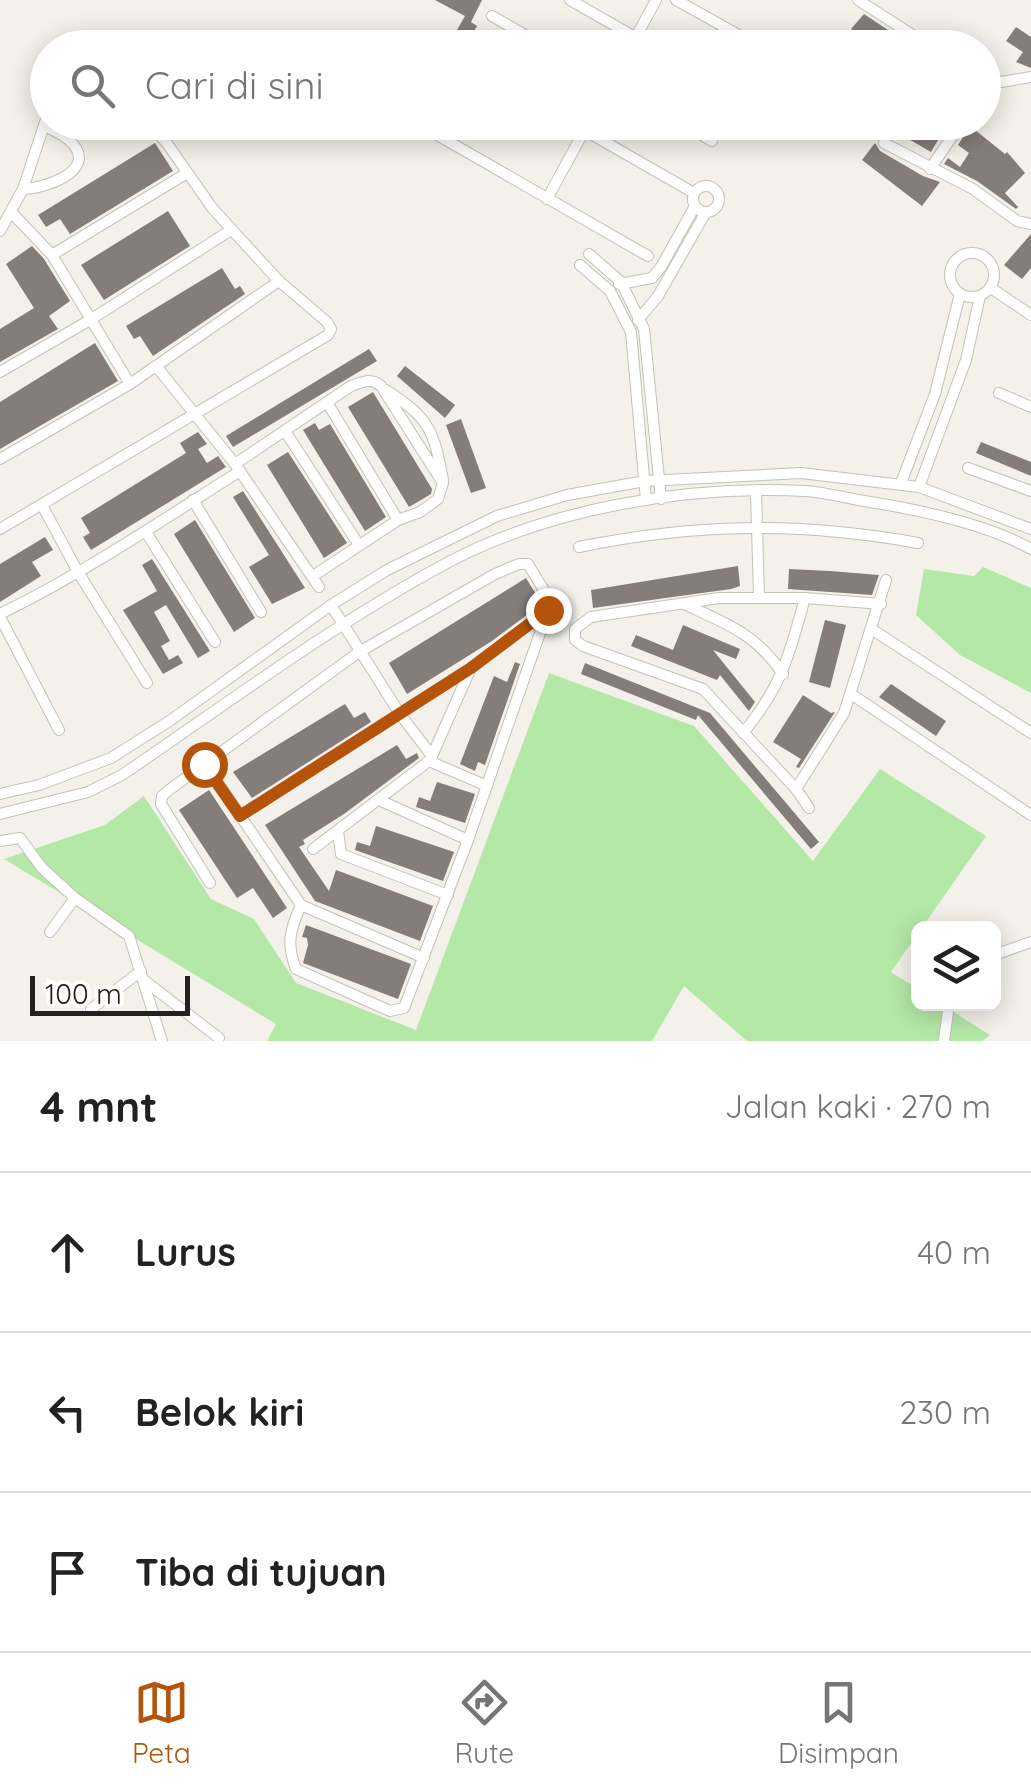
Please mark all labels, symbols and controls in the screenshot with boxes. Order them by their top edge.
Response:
search box [30,30,1001,140]
icon: search [65,58,120,113]
text: Cari di sini [145,61,324,109]
route end [526,588,572,634]
route start [182,742,228,788]
map controls [911,921,1001,1011]
button: layers [911,921,1001,1011]
scale bar [30,971,190,1016]
text: 100 m [45,976,122,1011]
text: 4 mnt [40,1080,157,1133]
text: Jalan kaki · 270 m [725,1086,991,1126]
icon: ahead [40,1225,95,1280]
text: Lurus [135,1228,236,1276]
text: 40 m [917,1232,991,1272]
icon: left [40,1385,95,1440]
text: Belok kiri [135,1388,304,1436]
text: 230 m [900,1392,991,1432]
icon: arrive [40,1545,95,1600]
text: Tiba di tujuan [135,1548,387,1596]
tab: Peta [132,1675,191,1770]
tab: Rute [455,1675,514,1770]
tab: Disimpan [778,1675,899,1770]

